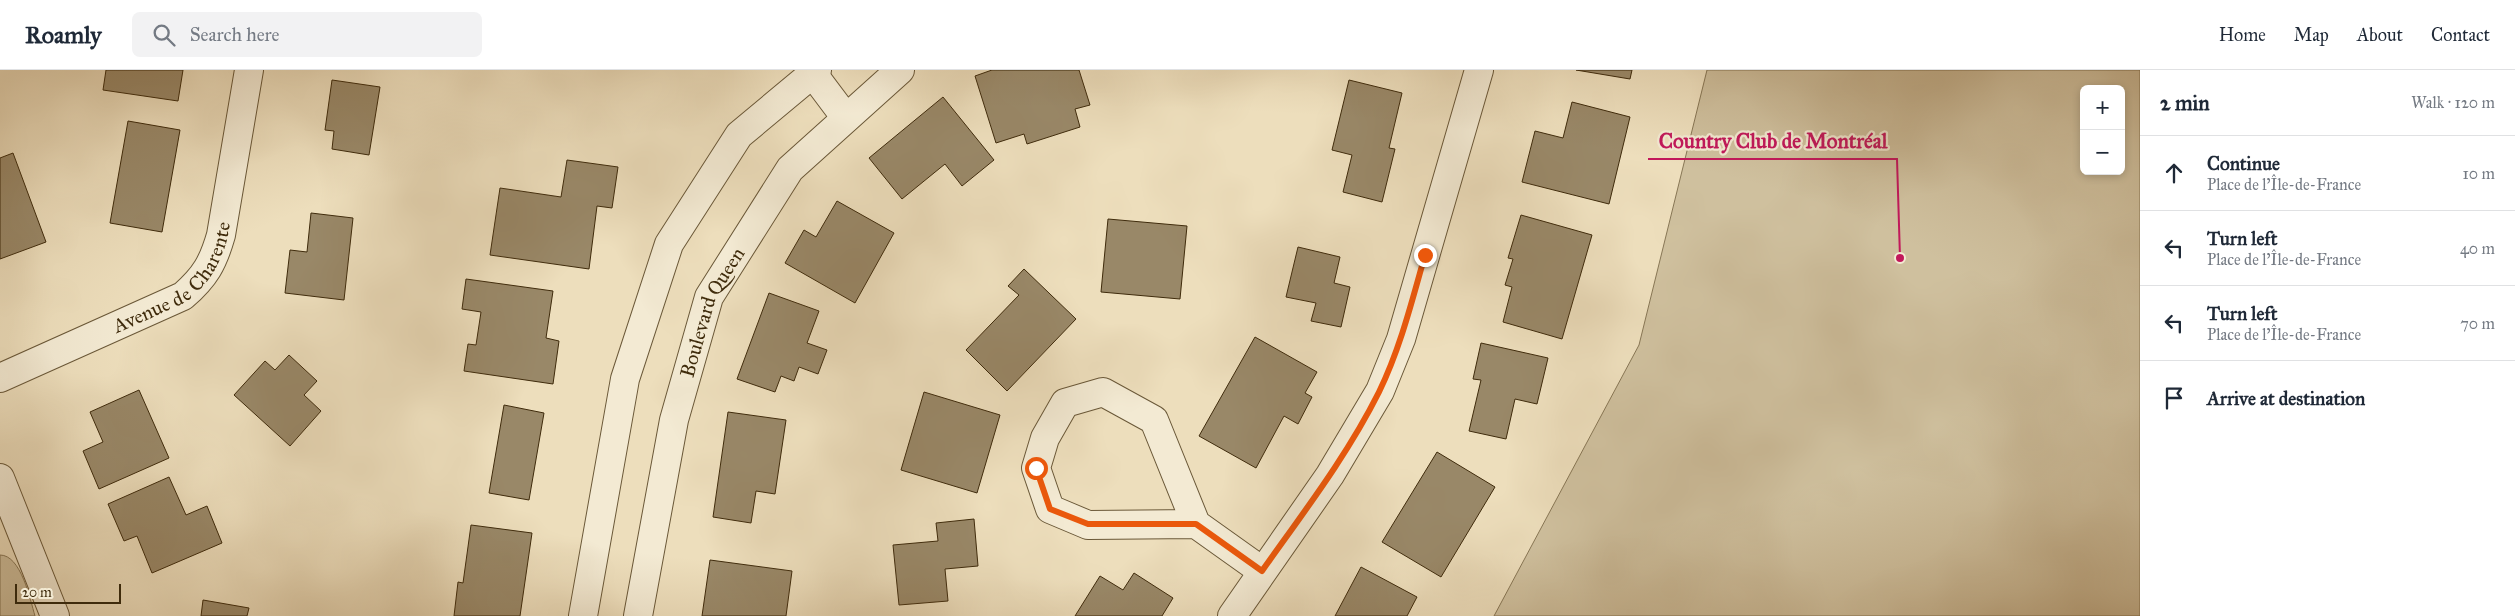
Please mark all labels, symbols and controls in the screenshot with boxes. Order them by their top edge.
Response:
search box [132,12,482,57]
text: Roamly [25,20,102,50]
icon: search [150,21,178,49]
text: Search here [190,23,280,46]
text: Home [2219,24,2266,46]
text: Map [2294,24,2329,46]
text: About [2357,24,2403,46]
text: Contact [2431,24,2490,46]
map controls [2080,85,2125,175]
button: + [2080,85,2125,130]
text: 2 min [2160,90,2210,116]
text: Walk · 120 m [2411,93,2495,112]
callout: Country Club de Montréal [1648,123,1897,159]
text: Country Club de Montréal [1659,128,1889,154]
button: − [2080,130,2125,175]
text: Continue [2207,152,2280,175]
icon: ahead [2160,159,2188,187]
text: 10 m [2463,164,2495,183]
text: Place de l'Île-de-France [2207,175,2361,194]
street label: Avenue de Charente [108,220,235,338]
text: Turn left [2207,227,2277,250]
icon: left [2160,234,2188,262]
text: 40 m [2460,239,2495,258]
street label: Boulevard Queen [675,242,750,380]
route end [1414,244,1437,267]
text: Place de l'Île-de-France [2207,250,2361,269]
text: Turn left [2207,302,2277,325]
icon: left [2160,309,2188,337]
text: 70 m [2460,314,2495,333]
text: Place de l'Île-de-France [2207,325,2361,344]
icon: arrive [2160,384,2188,412]
text: Arrive at destination [2207,387,2365,410]
route start [1025,457,1048,480]
scale bar [15,581,121,604]
text: 20 m [22,584,52,601]

